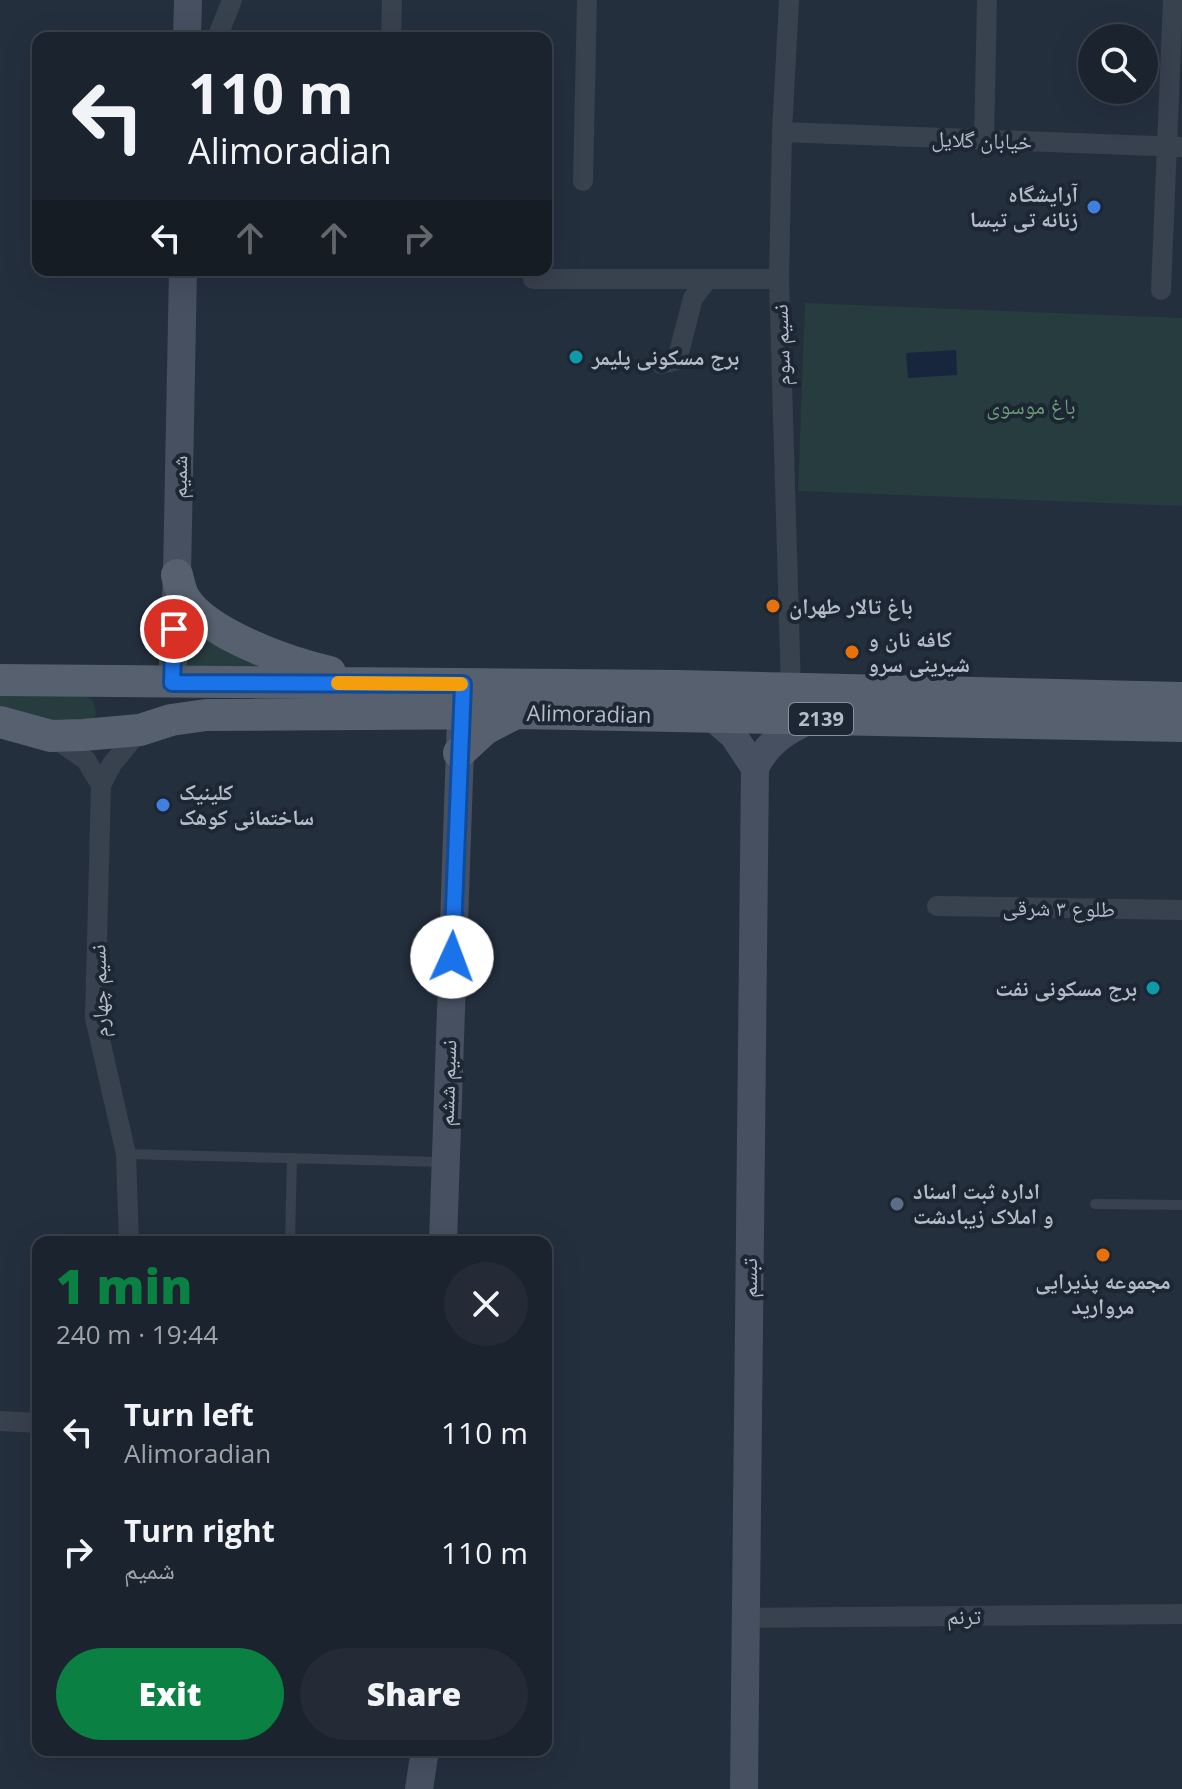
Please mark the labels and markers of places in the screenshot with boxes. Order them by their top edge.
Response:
place label: آرایشگاه زنانه تی تیسا [970,178,1078,233]
marker: آرایشگاه زنانه تی تیسا [1085,198,1103,216]
place label: برج مسکونی پلیمر [591,341,739,371]
marker: برج مسکونی پلیمر [567,348,585,366]
place label: باغ تالار طهران [789,590,913,621]
pin [140,595,208,663]
marker: باغ تالار طهران [764,597,782,615]
place label: کافه نان و شیرینی سرو [868,623,970,678]
marker: کافه نان و شیرینی سرو [843,643,861,661]
place label: کلینیک ساختمانی کوهک [179,776,314,831]
marker: کلینیک ساختمانی کوهک [154,796,172,814]
place label: برج مسکونی نفت [995,972,1137,1002]
marker: برج مسکونی نفت [1144,979,1162,997]
place label: اداره ثبت اسناد و املاک زیبادشت [913,1175,1054,1230]
marker: اداره ثبت اسناد و املاک زیبادشت [888,1195,906,1213]
marker: مجموعه پذیرایی مروارید [1094,1246,1112,1264]
place label: مجموعه پذیرایی مروارید [1035,1265,1171,1320]

